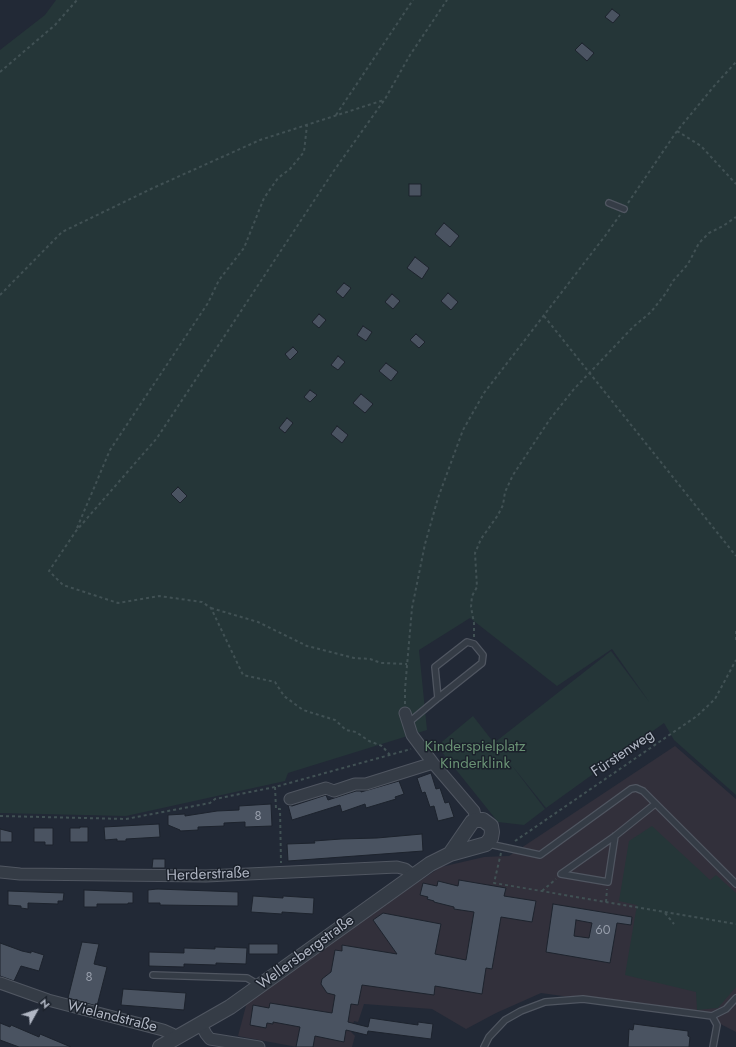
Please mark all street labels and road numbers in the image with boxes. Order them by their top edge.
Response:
street label: Fürstenweg [588,726,658,782]
street label: Herderstraße [166,865,250,885]
street label: Wellersbergstraße [254,912,358,994]
street label: Wielandstraße [65,997,159,1037]

